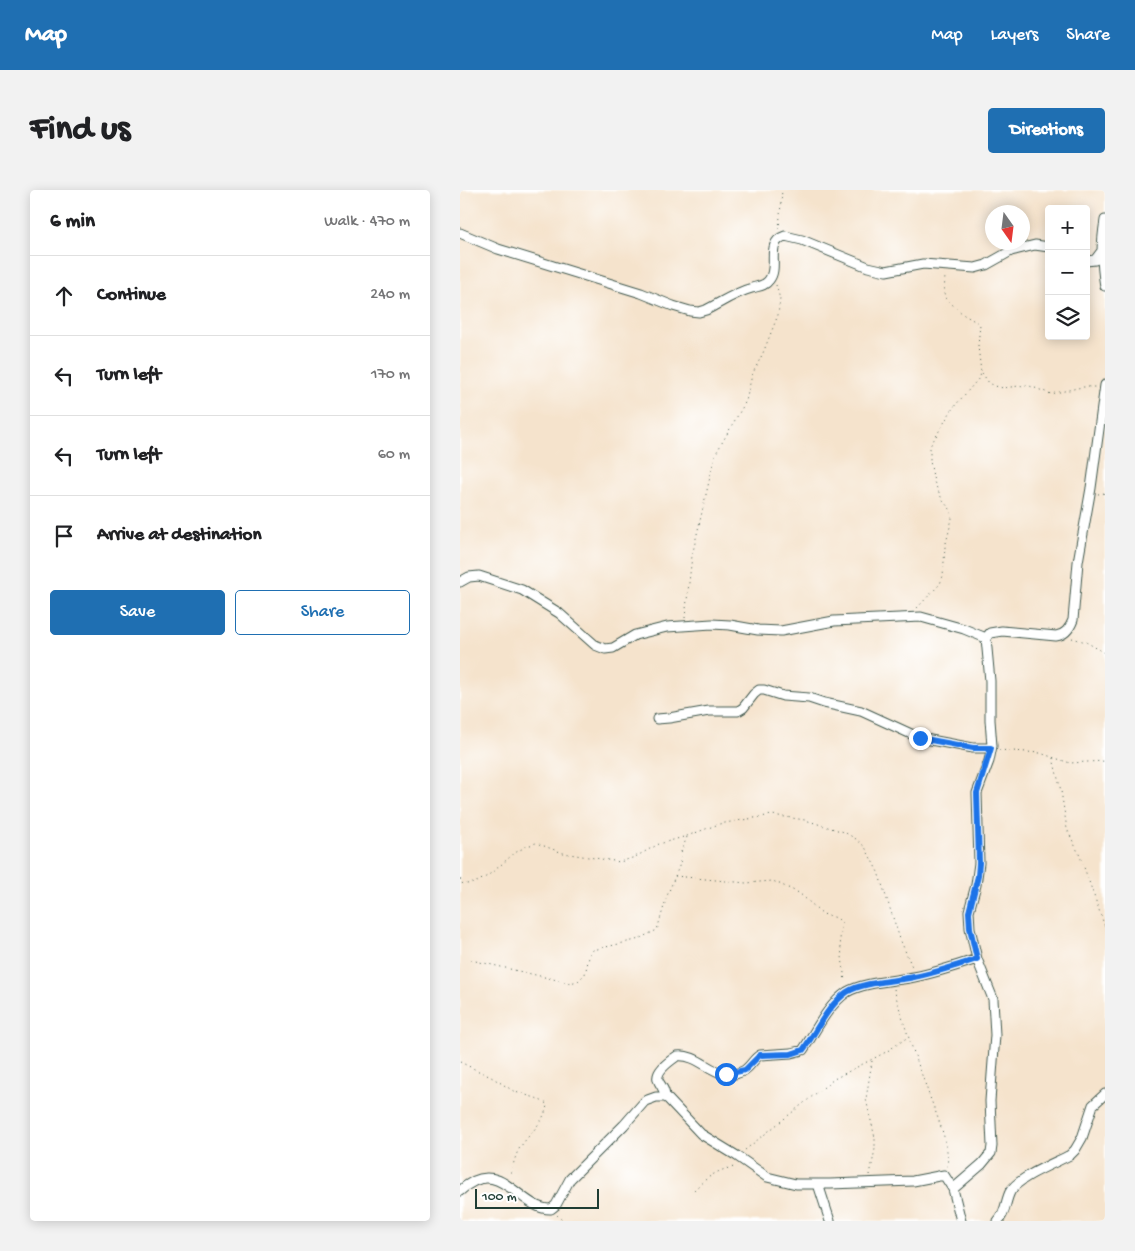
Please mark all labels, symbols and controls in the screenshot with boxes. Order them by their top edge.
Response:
text: Map [25,21,67,50]
text: Map [931,25,963,46]
text: Layers [991,25,1038,46]
text: Share [1066,25,1110,46]
button: Directions [988,108,1105,153]
text: Find us [30,110,130,151]
north arrow [985,205,1030,250]
map controls [1045,205,1090,340]
button: + [1045,205,1090,250]
text: 6 min [50,210,95,235]
text: Walk · 470 m [324,213,410,232]
button: − [1045,250,1090,295]
icon: ahead [50,282,78,310]
text: Continue [97,284,166,307]
text: 240 m [370,286,410,305]
button: layers [1045,295,1090,340]
icon: left [50,362,78,390]
text: Turn left [97,364,161,387]
text: 170 m [371,366,410,385]
icon: left [50,442,78,470]
text: Turn left [97,444,161,467]
text: 60 m [378,446,410,465]
icon: arrive [50,522,78,550]
text: Arrive at destination [97,524,261,547]
button: Save [50,590,225,635]
button: Share [235,590,410,635]
route end [909,727,932,750]
route start [715,1063,738,1086]
scale bar [475,1186,599,1209]
text: 100 m [482,1189,517,1206]

